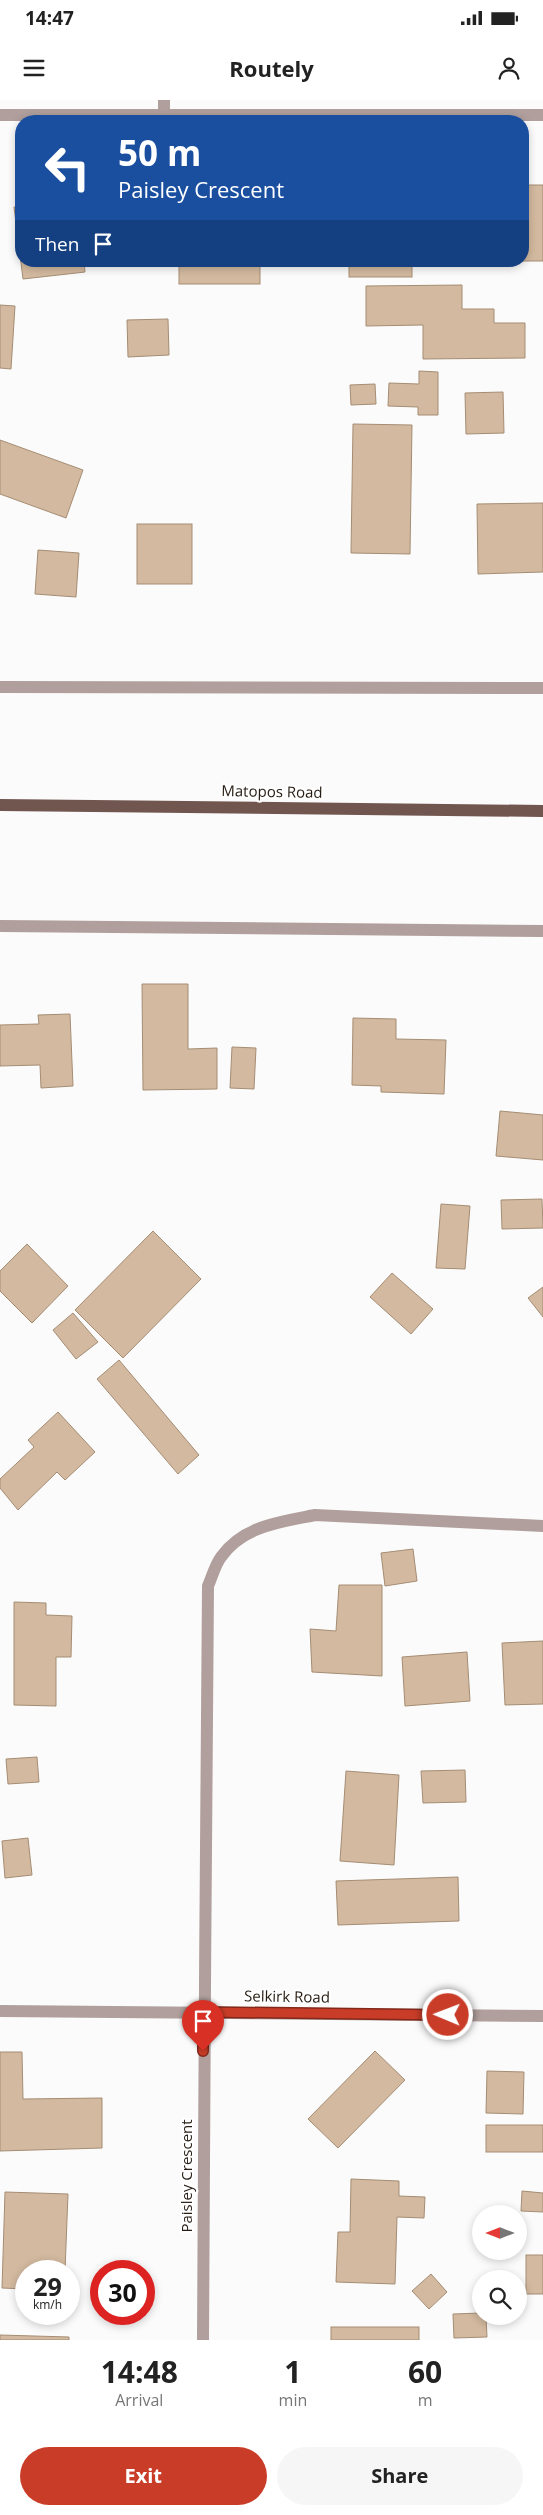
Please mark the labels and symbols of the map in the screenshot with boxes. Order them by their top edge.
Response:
street label: Matopos Road [221,780,323,802]
street label: Selkirk Road [244,1985,330,2007]
position arrow [421,1988,473,2040]
pin [182,2000,224,2051]
street label: Paisley Crescent [176,2119,196,2233]
north arrow [472,2205,528,2260]
speed limit sign: 30 [90,2260,155,2325]

